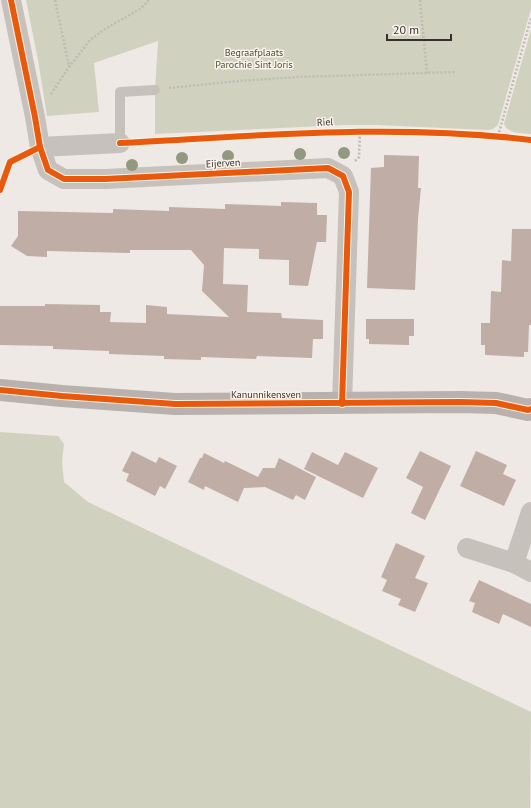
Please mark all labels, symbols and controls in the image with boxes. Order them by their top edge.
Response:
scale bar [387,16,451,42]
text: 20 m [393,22,419,37]
park label: Begraafplaats Parochie Sint Joris [215,46,293,71]
street label: Riel [316,115,334,129]
street label: Eijerven [205,156,241,170]
street label: Kanunnikensven [231,388,301,401]

